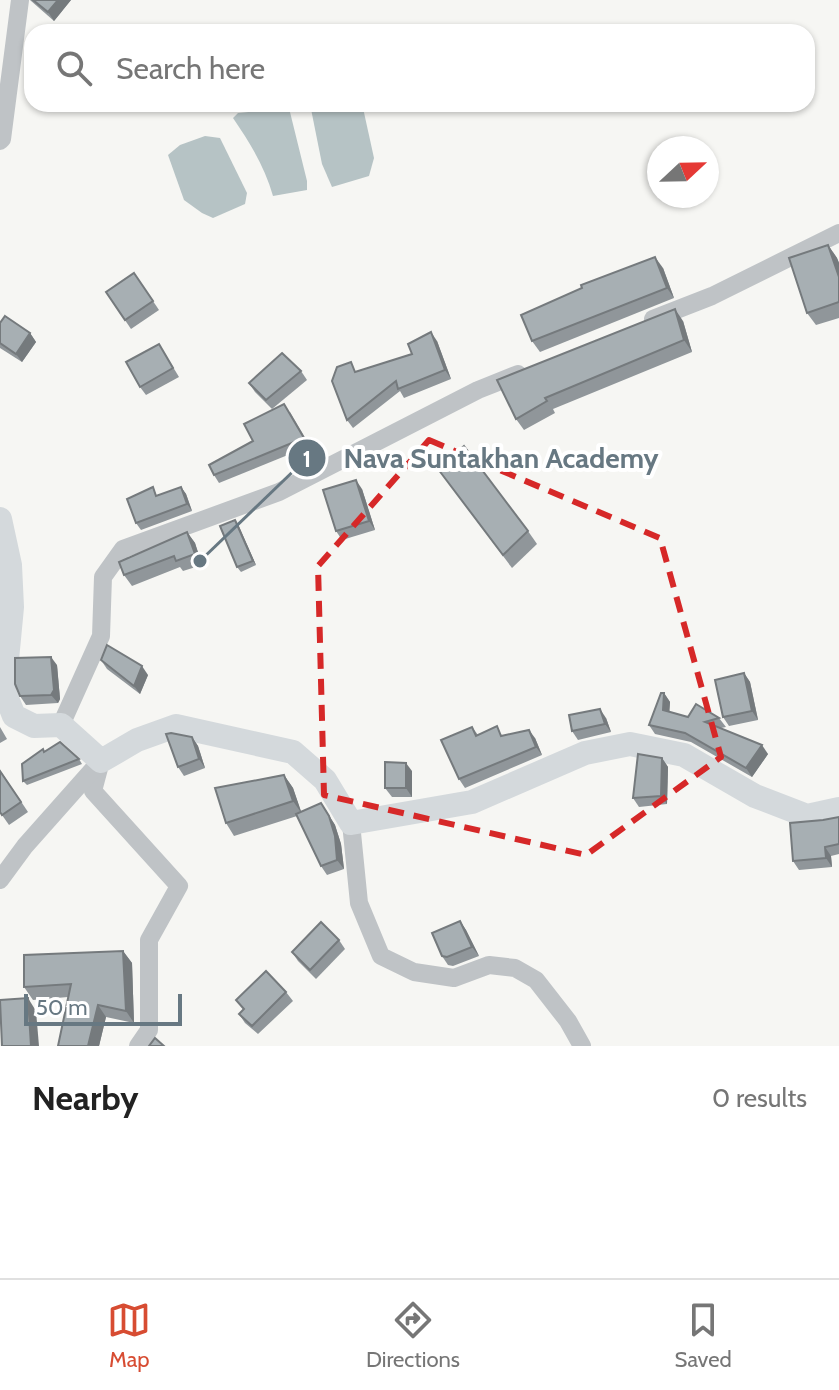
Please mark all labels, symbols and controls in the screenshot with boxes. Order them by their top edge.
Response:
search box [24,24,815,112]
icon: search [52,46,96,90]
text: Search here [116,50,265,87]
north arrow [647,136,719,208]
callout: Nava Suntakhan Academy [287,432,674,484]
text: Nava Suntakhan Academy [343,441,659,475]
text: 1 [303,444,311,473]
scale bar [24,990,182,1026]
text: 50 m [36,994,88,1021]
text: Nearby [32,1077,139,1119]
text: 0 results [712,1082,807,1114]
tab: Map [107,1298,151,1373]
tab: Directions [366,1298,460,1373]
tab: Saved [675,1298,732,1373]

